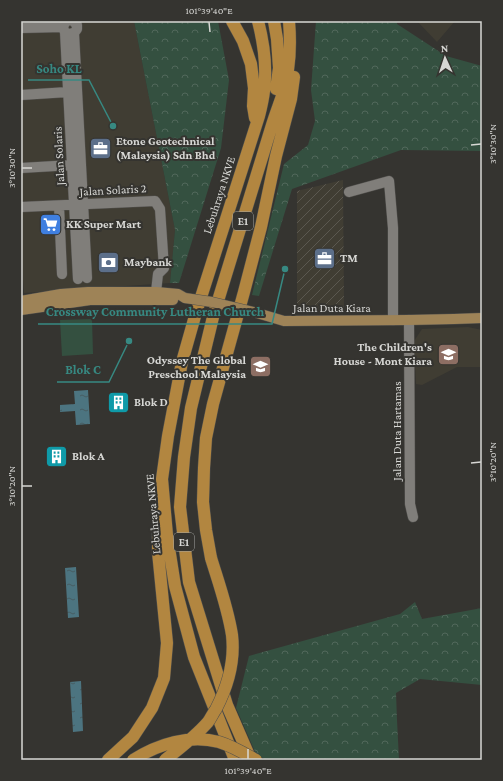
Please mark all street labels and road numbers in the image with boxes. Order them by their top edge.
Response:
street label: Jalan Solaris [50,126,68,187]
street label: Lebuhraya NKVE [200,154,238,235]
street label: Jalan Solaris 2 [78,181,147,199]
road number: E1 [233,212,253,230]
street label: Jalan Duta Kiara [292,301,371,315]
street label: Jalan Duta Hartamas [390,381,404,482]
street label: Lebuhraya NKVE [142,473,163,555]
road number: E1 [174,533,194,551]

